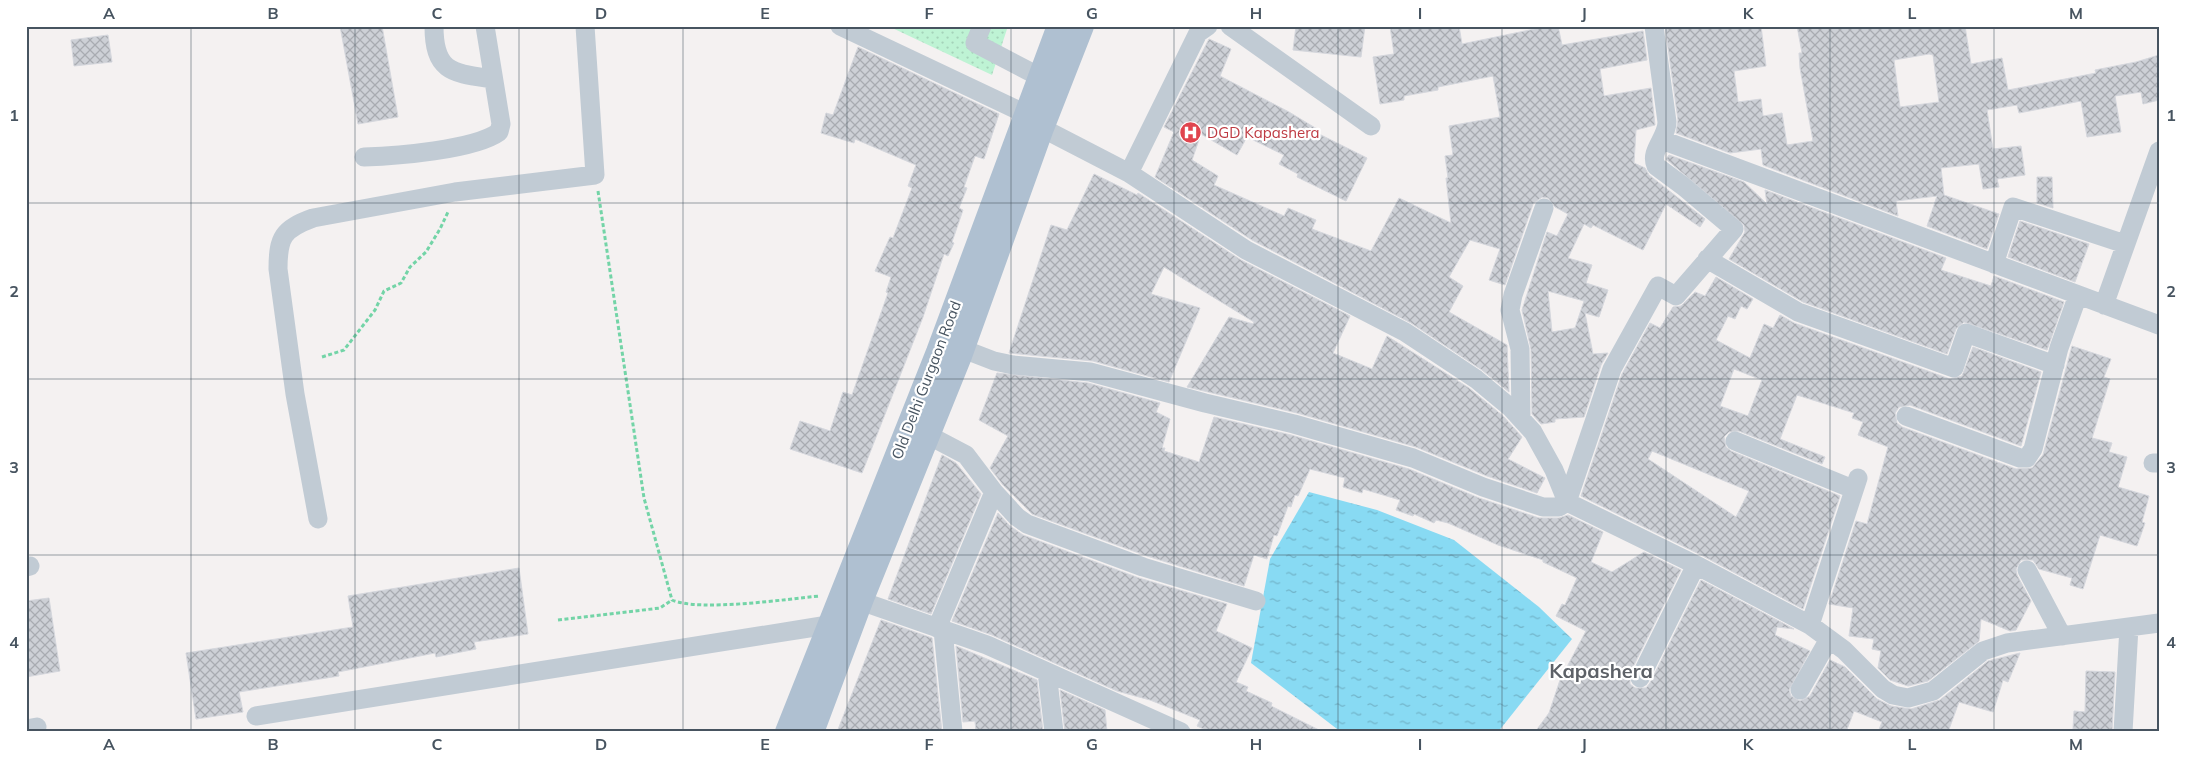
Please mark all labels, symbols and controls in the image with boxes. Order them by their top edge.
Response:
text: A [103,3,115,23]
text: B [267,3,279,23]
text: C [432,3,443,23]
text: D [595,3,607,23]
text: E [760,3,770,23]
text: F [924,3,934,23]
text: G [1086,3,1098,23]
text: H [1250,3,1262,23]
text: I [1418,3,1422,23]
text: J [1581,3,1587,23]
text: K [1743,3,1755,23]
text: L [1908,3,1917,23]
text: M [2069,3,2083,23]
text: 1 [9,105,19,125]
text: 1 [2166,105,2176,125]
hospital icon: DGD Kapashera [1179,120,1203,144]
place label: DGD Kapashera [1207,123,1320,142]
text: 2 [9,281,19,301]
text: 2 [2166,281,2176,301]
street label: Old Delhi Gurgaon Road [887,298,965,462]
text: 3 [9,457,19,477]
text: 3 [2166,457,2176,477]
text: 4 [9,632,19,652]
text: 4 [2166,632,2176,652]
district label: Kapashera [1549,658,1653,683]
text: A [103,734,115,754]
text: B [267,734,279,754]
text: C [432,734,443,754]
text: D [595,734,607,754]
text: E [760,734,770,754]
text: F [924,734,934,754]
text: G [1086,734,1098,754]
text: H [1250,734,1262,754]
text: I [1418,734,1422,754]
text: J [1581,734,1587,754]
text: K [1743,734,1755,754]
text: L [1908,734,1917,754]
text: M [2069,734,2083,754]

